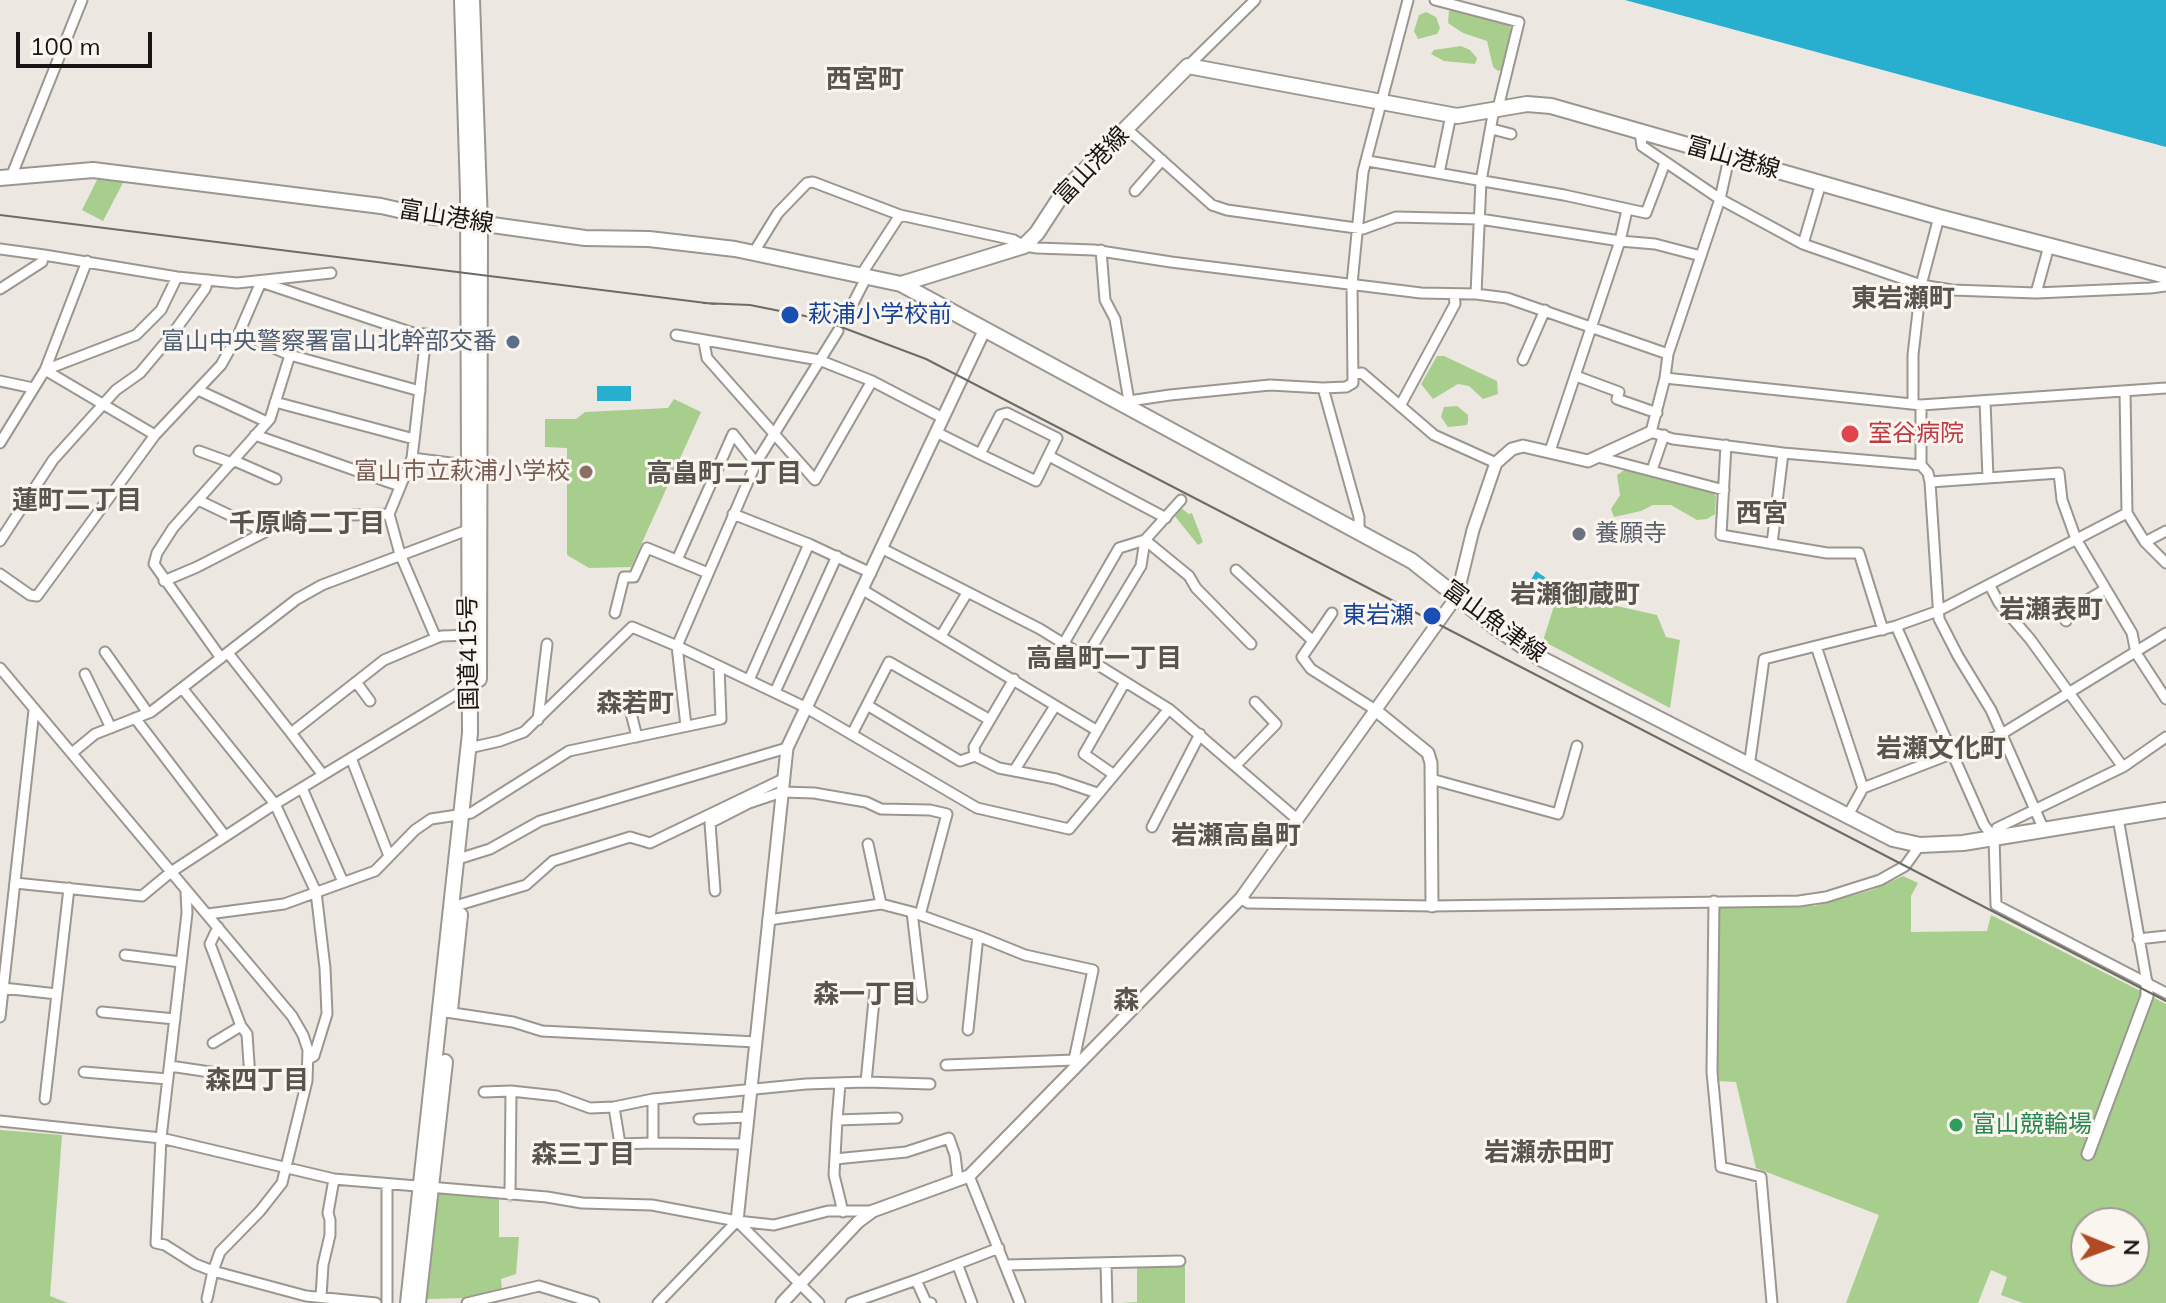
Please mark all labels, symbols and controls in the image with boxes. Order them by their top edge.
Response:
scale bar [20,16,156,66]
text: 100 m [30,31,101,61]
district label: 西宮町 [826,64,904,96]
street label: 富山港線 [1049,121,1135,211]
street label: 富山港線 [1683,131,1783,185]
street label: 富山港線 [396,195,496,239]
district label: 東岩瀬町 [1851,283,1955,315]
place label: 萩浦小学校前 [808,301,952,329]
marker: 萩浦小学校前 [779,304,801,326]
place label: 富山中央警察署富山北幹部交番 [161,328,497,356]
marker: 富山中央警察署富山北幹部交番 [504,333,522,351]
place label: 室谷病院 [1868,420,1964,448]
marker: 室谷病院 [1839,423,1861,445]
place label: 富山市立萩浦小学校 [354,458,570,486]
district label: 高畠町二丁目 [646,458,802,490]
marker: 富山市立萩浦小学校 [577,463,595,481]
district label: 蓮町二丁目 [12,485,142,517]
district label: 西宮 [1736,498,1788,530]
district label: 千原崎二丁目 [229,508,385,540]
place label: 養願寺 [1595,520,1667,548]
marker: 養願寺 [1570,525,1588,543]
street label: 富山魚津線 [1437,575,1551,669]
district label: 岩瀬御蔵町 [1510,579,1640,611]
district label: 岩瀬表町 [1999,594,2103,626]
street label: 国道415号 [454,595,484,711]
place label: 東岩瀬 [1342,602,1414,630]
marker: 東岩瀬 [1421,605,1443,627]
district label: 高畠町一丁目 [1026,643,1182,675]
district label: 森若町 [596,688,674,720]
district label: 岩瀬文化町 [1876,733,2006,765]
district label: 岩瀬高畠町 [1171,820,1301,852]
district label: 森一丁目 [813,979,917,1011]
district label: 森 [1113,985,1139,1017]
district label: 森四丁目 [205,1065,309,1097]
place label: 富山競輪場 [1972,1111,2092,1139]
marker: 富山競輪場 [1947,1116,1965,1134]
district label: 岩瀬赤田町 [1484,1137,1614,1169]
district label: 森三丁目 [531,1139,635,1171]
north arrow [2070,1207,2150,1287]
text: N [2118,1239,2146,1256]

